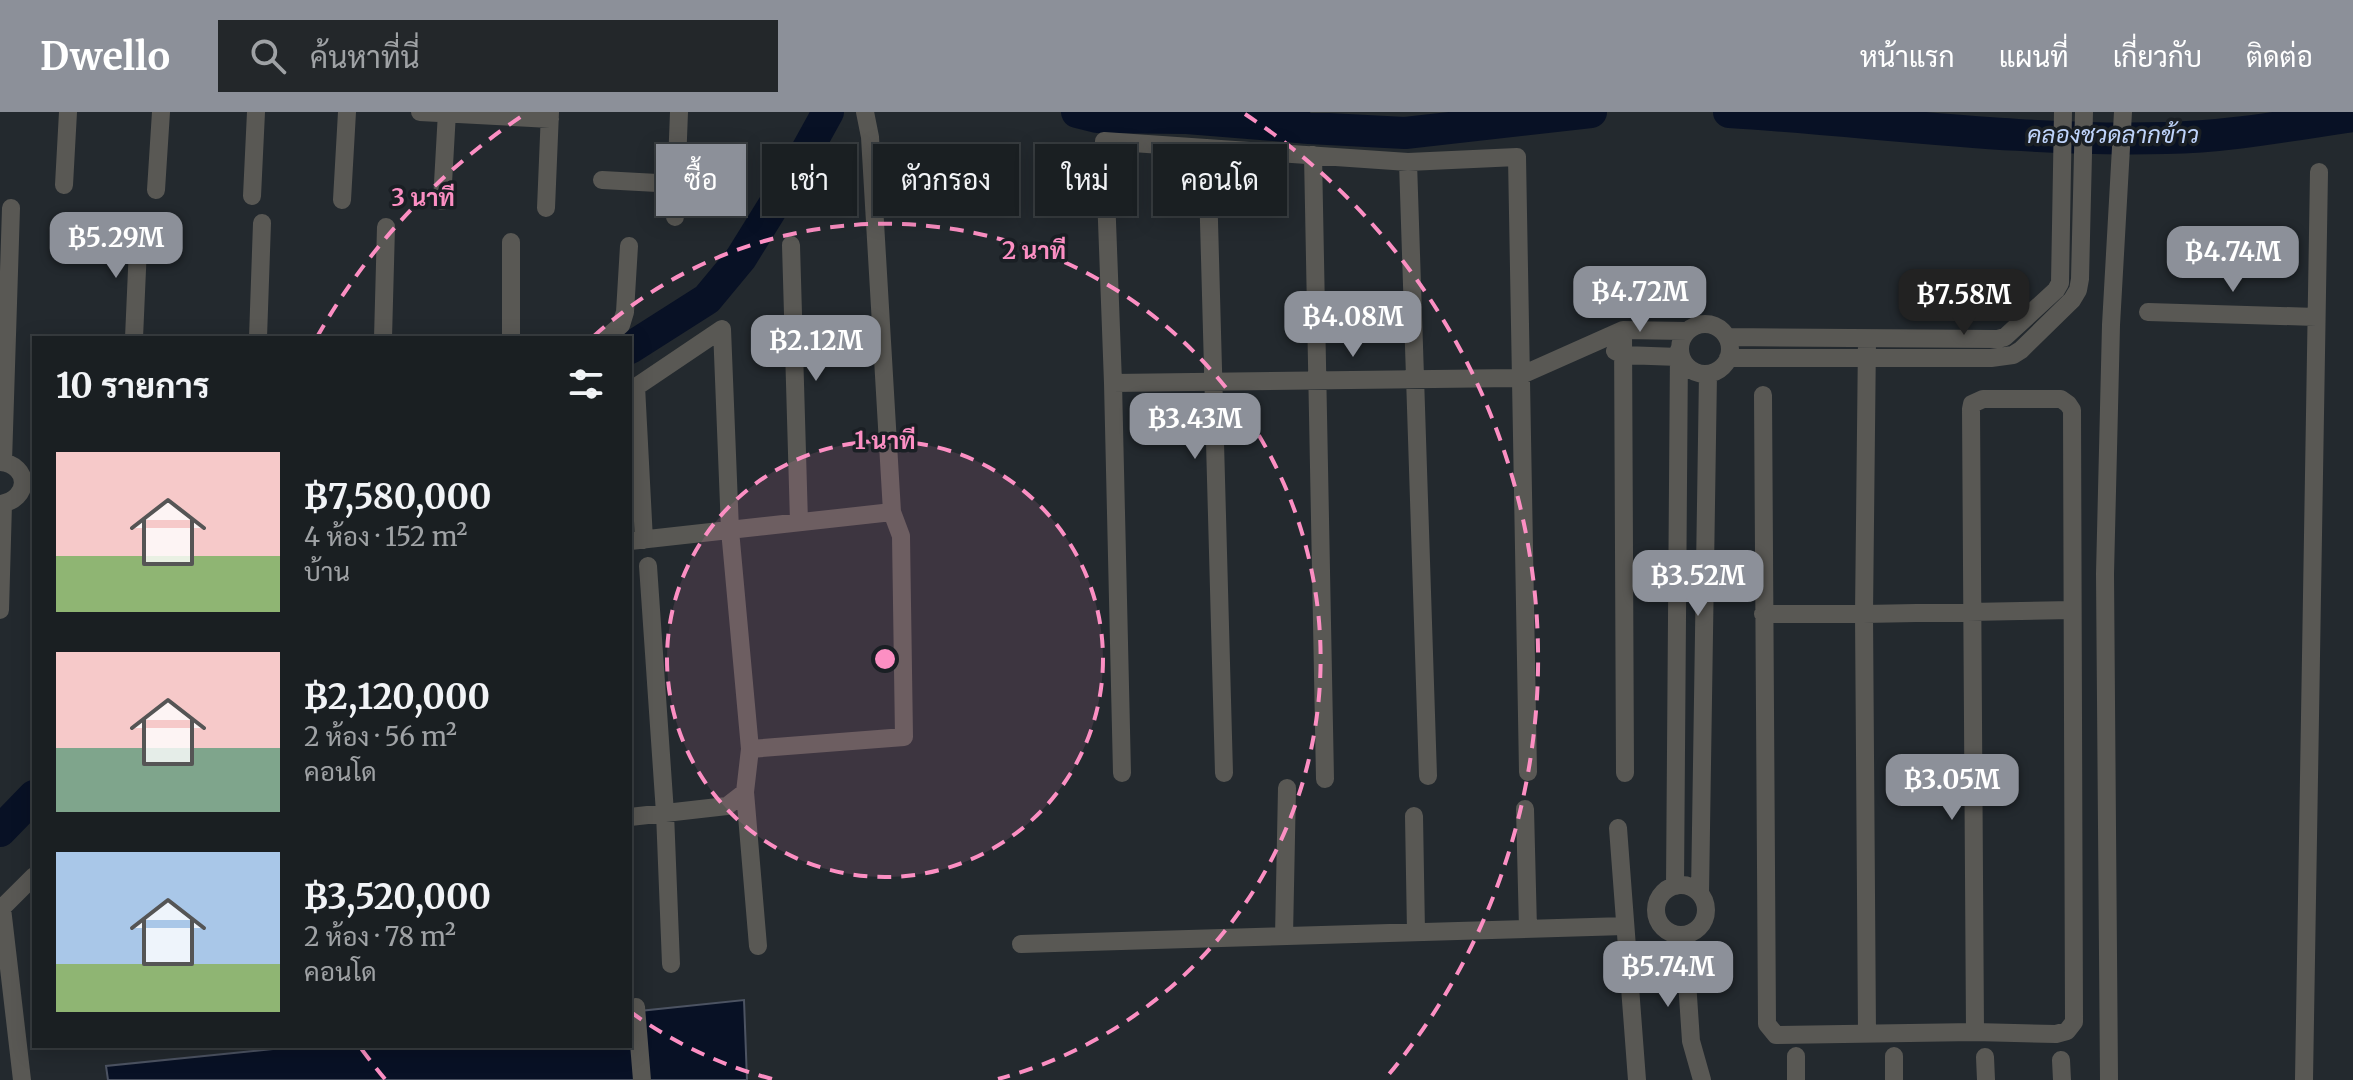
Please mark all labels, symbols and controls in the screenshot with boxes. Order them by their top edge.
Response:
search box [218,20,778,92]
text: Dwello [40,33,170,80]
icon: search [246,34,290,78]
text: ค้นหาที่นี่ [310,38,420,76]
text: หน้าแรก [1860,39,1955,75]
text: แผนที่ [1999,39,2069,75]
text: เกี่ยวกับ [2113,39,2202,75]
text: ติดต่อ [2246,39,2313,75]
water label: คลองชวดลากข้าว [2027,119,2199,150]
chip: ซื้อ [656,144,746,216]
chip: เช่า [762,144,857,216]
chip: ตัวกรอง [873,144,1019,216]
chip: ใหม่ [1035,144,1137,216]
chip: คอนโด [1153,144,1287,216]
text: 3 นาที [391,182,455,213]
pin: ฿5.29M [51,212,181,280]
text: ฿5.29M [68,221,164,254]
pin: ฿4.74M [2168,226,2298,294]
text: 2 นาที [1002,235,1066,266]
text: ฿4.74M [2185,235,2281,268]
pin: ฿4.72M [1575,266,1705,334]
pin: ฿7.58M [1899,269,2029,337]
text: ฿4.72M [1591,275,1689,308]
text: ฿7.58M [1916,278,2012,311]
pin: ฿4.08M [1288,291,1418,359]
text: ฿4.08M [1302,300,1404,333]
pin: ฿2.12M [751,315,881,383]
text: ฿2.12M [769,324,863,357]
icon: filters [564,362,608,406]
text: 10 รายการ [56,365,210,407]
pin: ฿3.43M [1130,393,1260,461]
text: ฿3.43M [1148,402,1242,435]
text: 1 นาที [855,425,915,456]
text: ฿7,580,000 [304,476,492,518]
icon: home [120,484,216,580]
text: 4 ห้อง · 152 m² [304,520,467,553]
pin: ฿3.52M [1633,550,1763,618]
text: บ้าน [304,555,350,588]
text: ฿3.52M [1651,559,1746,592]
centre of rings [871,645,899,673]
text: ฿2,120,000 [304,676,490,718]
icon: home [120,684,216,780]
text: 2 ห้อง · 56 m² [304,720,457,753]
pin: ฿3.05M [1887,754,2017,822]
text: คอนโด [304,755,377,788]
text: ฿3.05M [1904,763,2000,796]
text: ฿3,520,000 [304,876,491,918]
icon: home [120,884,216,980]
text: 2 ห้อง · 78 m² [304,920,456,953]
pin: ฿5.74M [1603,941,1733,1009]
text: ฿5.74M [1621,950,1715,983]
text: คอนโด [304,955,377,988]

